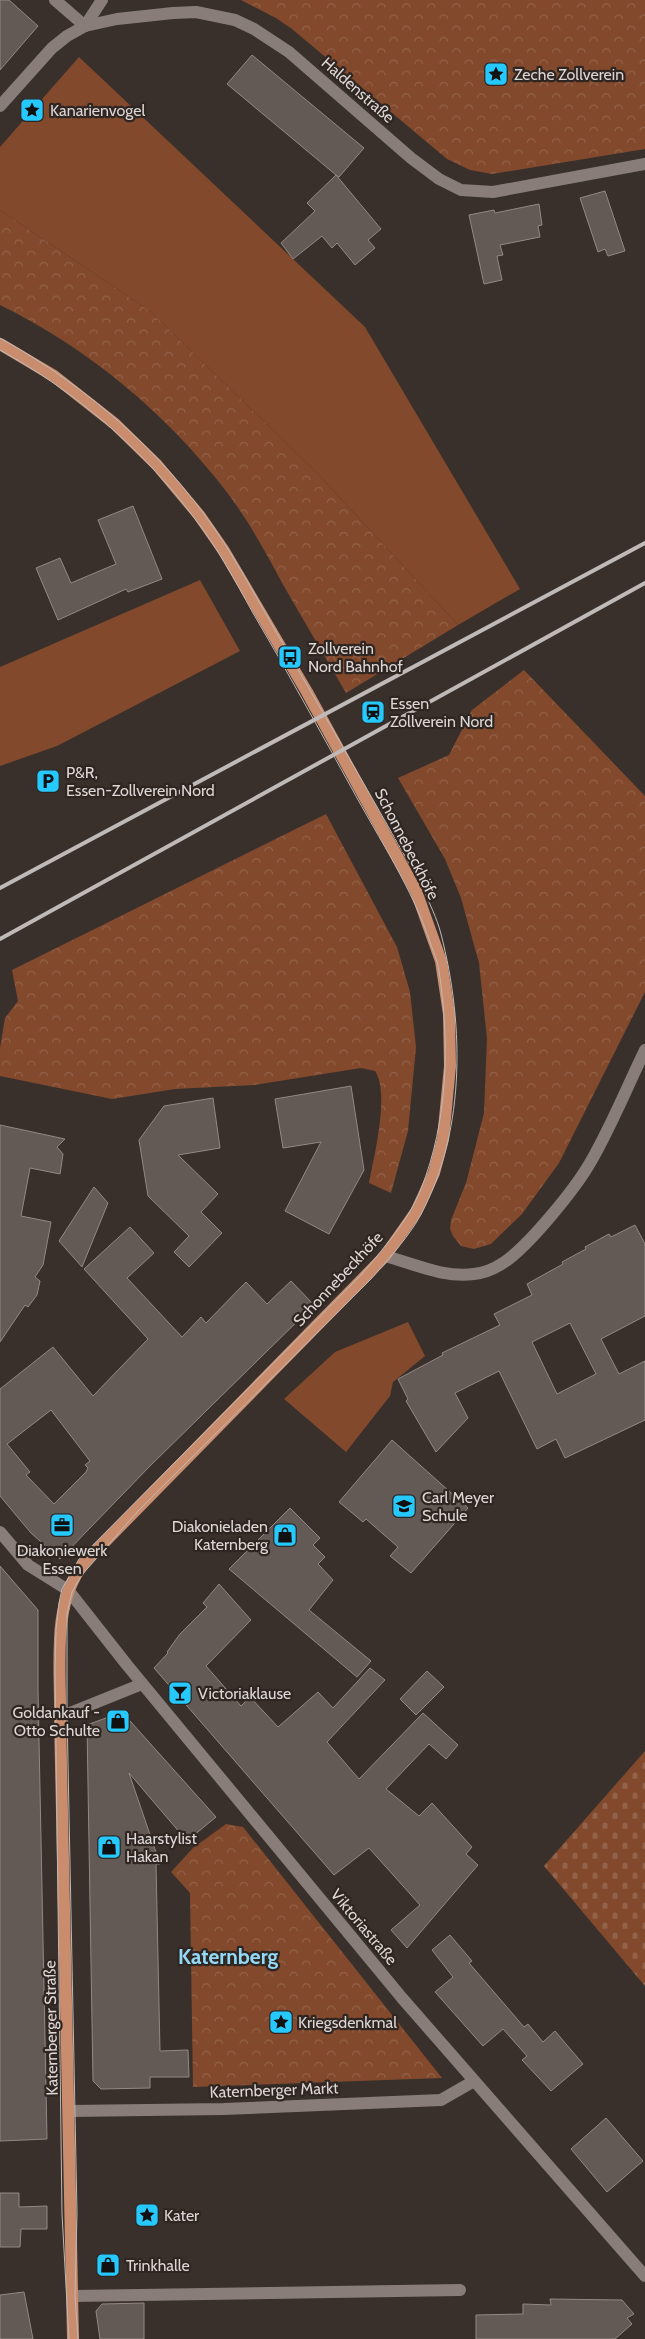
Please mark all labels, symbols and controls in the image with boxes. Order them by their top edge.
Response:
street label: Haldenstraße [318,53,398,127]
place icon: Zeche Zollverein [483,61,509,87]
place label: Zeche Zollverein [514,65,624,84]
place icon: Kanarienvogel [19,97,45,123]
place label: Kanarienvogel [50,101,145,120]
place label: Zollverein Nord Bahnhof [308,639,403,676]
bus stop icon: Zollverein Nord Bahnhof [277,644,303,670]
place label: Essen Zollverein Nord [390,694,493,731]
station icon: Essen Zollverein Nord [360,699,386,725]
place label: P&R, Essen-Zollverein Nord [66,763,215,800]
parking icon: P&R, Essen-Zollverein Nord [35,768,61,794]
street label: Schonnebeckhöfe [371,785,443,903]
street label: Schonnebeckhöfe [289,1228,387,1330]
place label: Carl Meyer Schule [422,1488,495,1525]
school or university icon: Carl Meyer Schule [391,1493,417,1519]
office icon: Diakoniewerk Essen [49,1512,75,1538]
place label: Diakonieladen Katernberg [172,1517,269,1554]
shop icon: Diakonieladen Katernberg [272,1522,298,1548]
place label: Diakoniewerk Essen [17,1541,108,1578]
bar icon: Victoriaklause [167,1680,193,1706]
place label: Victoriaklause [198,1684,291,1703]
place label: Goldankauf - Otto Schulte [12,1703,100,1740]
shop icon: Goldankauf - Otto Schulte [105,1708,131,1734]
place label: Haarstylist Hakan [126,1829,197,1866]
shop icon: Haarstylist Hakan [96,1834,122,1860]
street label: Viktoriastraße [327,1885,401,1969]
district label: Katernberg [178,1944,279,1969]
street label: Katernberger Straße [40,1960,62,2096]
place icon: Kriegsdenkmal [268,2009,294,2035]
place label: Kriegsdenkmal [298,2013,397,2032]
street label: Katernberger Markt [209,2078,339,2102]
place icon: Kater [134,2202,160,2228]
place label: Kater [164,2206,200,2225]
shop icon: Trinkhalle [95,2252,121,2278]
place label: Trinkhalle [126,2256,190,2275]

